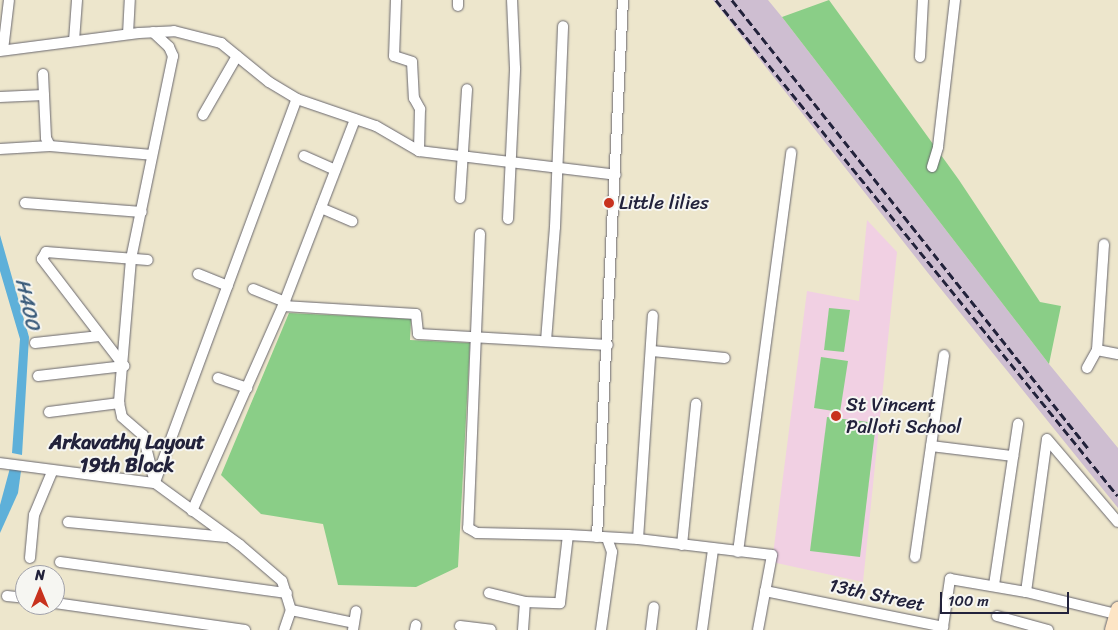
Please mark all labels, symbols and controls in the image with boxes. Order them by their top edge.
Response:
place label: Little lilies [619,192,707,214]
marker: Little lilies [603,197,615,209]
water label: H400 [10,276,46,332]
place label: St Vincent Palloti School [846,394,961,438]
marker: St Vincent Palloti School [830,410,842,422]
district label: Arkavathy Layout 19th Block [49,430,205,477]
text: N [35,563,45,588]
north arrow [15,565,65,615]
street label: 13th Street [827,574,927,616]
scale bar [943,582,1072,614]
text: 100 m [948,588,989,614]

